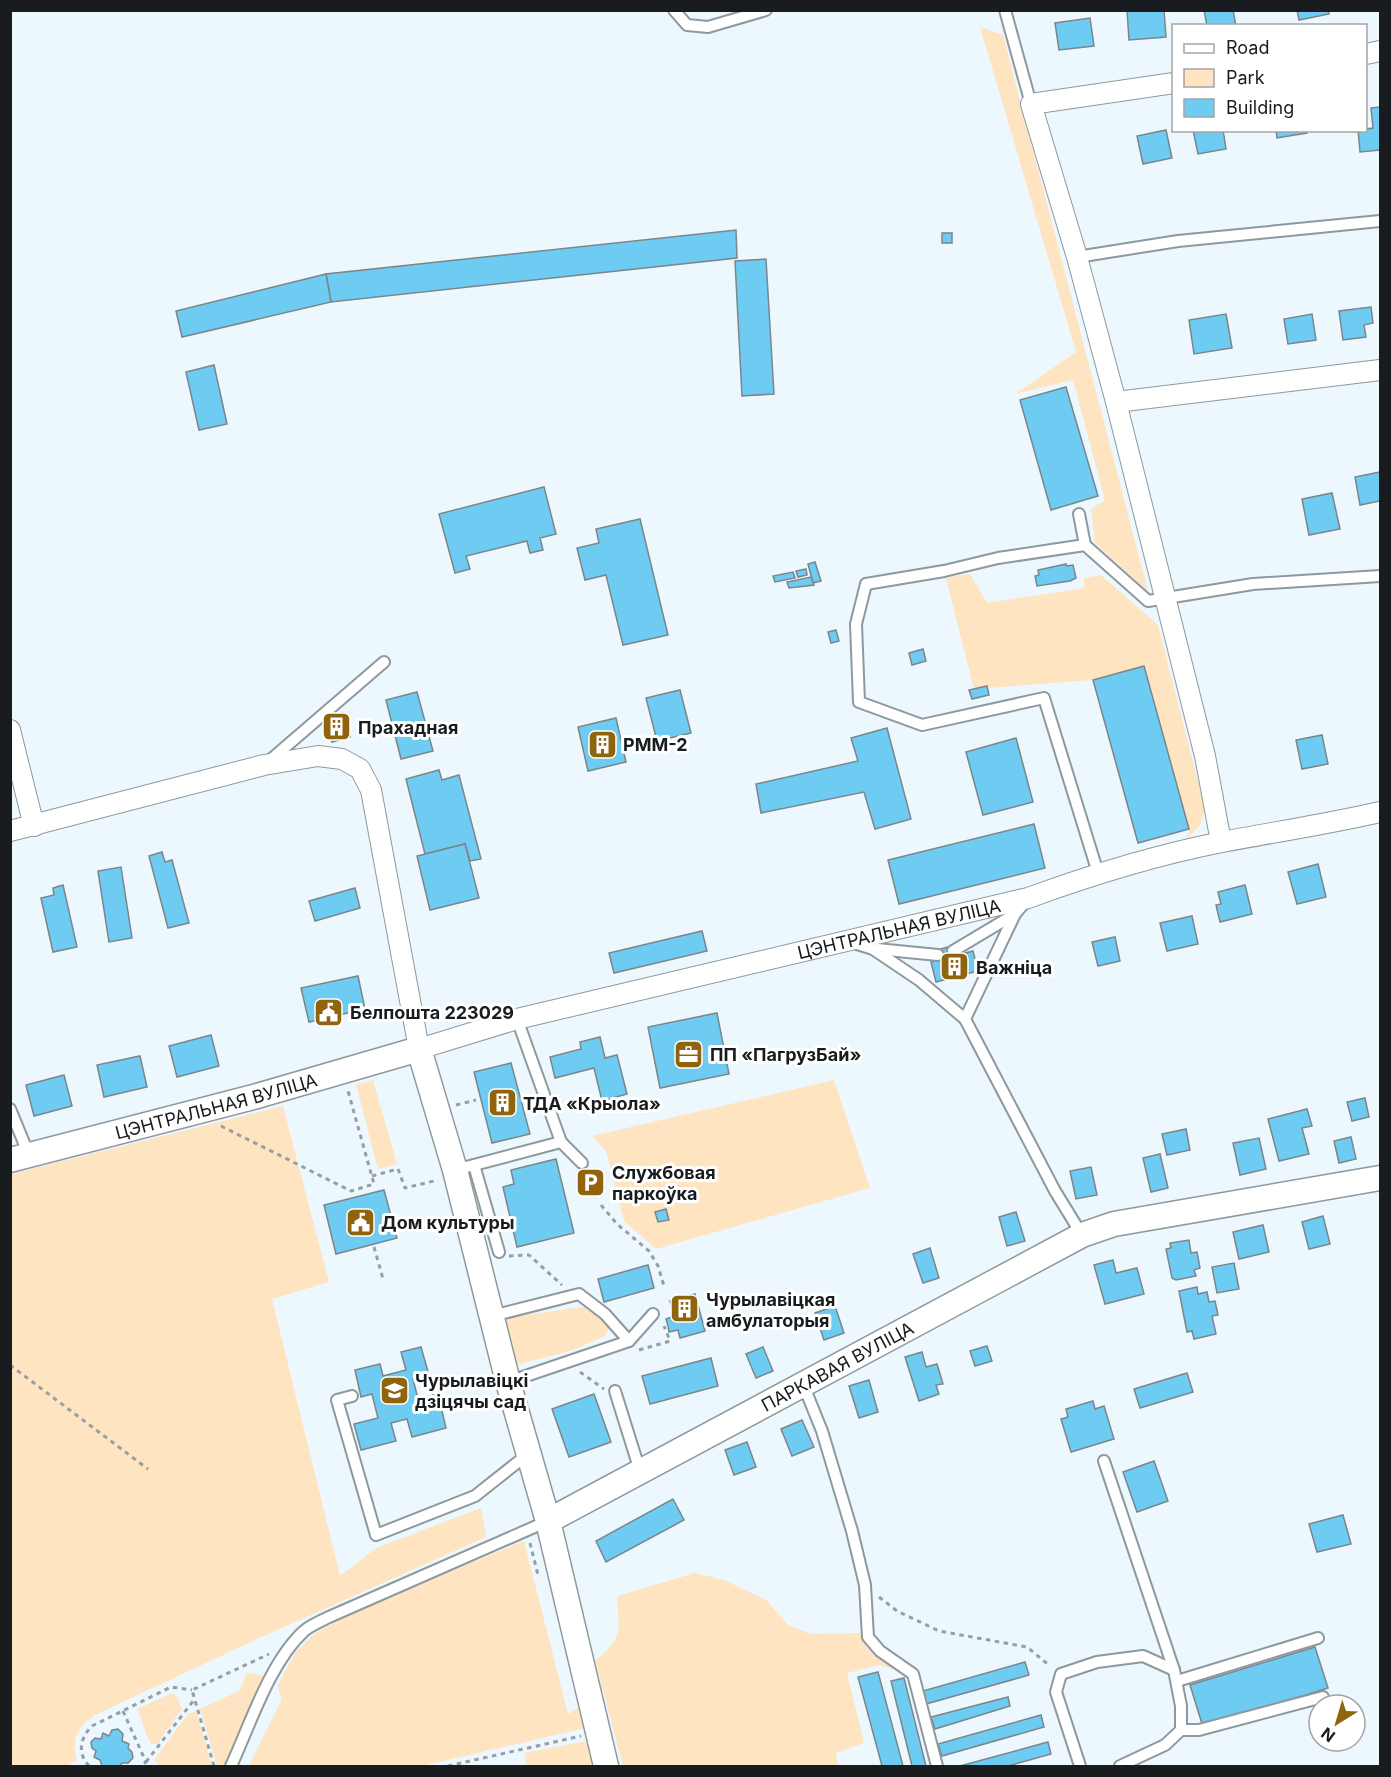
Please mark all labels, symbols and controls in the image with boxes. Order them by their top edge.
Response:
legend [1172,24,1367,132]
text: Road [1226,37,1269,58]
text: Park [1226,67,1265,88]
text: Building [1226,97,1294,118]
building icon: Прахадная [321,711,353,743]
place label: Прахадная [358,717,458,738]
building icon: РММ-2 [586,728,618,760]
place label: РММ-2 [623,734,688,755]
street label: ЦЭНТРАЛЬНАЯ ВУЛІЦА [795,894,1003,963]
building icon: Важніца [939,951,971,983]
place label: Важніца [976,957,1052,978]
public building icon: Белпошта 223029 [313,996,345,1028]
place label: Белпошта 223029 [350,1002,514,1023]
office icon: ПП «ПагрузБай» [673,1038,705,1070]
place label: ПП «ПагрузБай» [710,1044,861,1065]
street label: ЦЭНТРАЛЬНАЯ ВУЛІЦА [113,1069,319,1143]
building icon: ТДА «Крыола» [486,1087,518,1119]
place label: ТДА «Крыола» [523,1093,661,1114]
place label: Службовая паркоўка [612,1162,716,1204]
parking icon: Службовая паркоўка [575,1166,607,1198]
public building icon: Дом культуры [344,1206,376,1238]
place label: Дом культуры [381,1212,514,1233]
place label: Чурылавіцкая амбулаторыя [706,1289,835,1331]
building icon: Чурылавіцкая амбулаторыя [669,1293,701,1325]
street label: ПАРКАВАЯ ВУЛІЦА [757,1317,917,1415]
place label: Чурылавіцкі дзіцячы сад [415,1370,528,1412]
school or university icon: Чурылавіцкі дзіцячы сад [378,1374,410,1406]
north arrow [1307,1693,1367,1753]
text: N [1317,1723,1339,1747]

